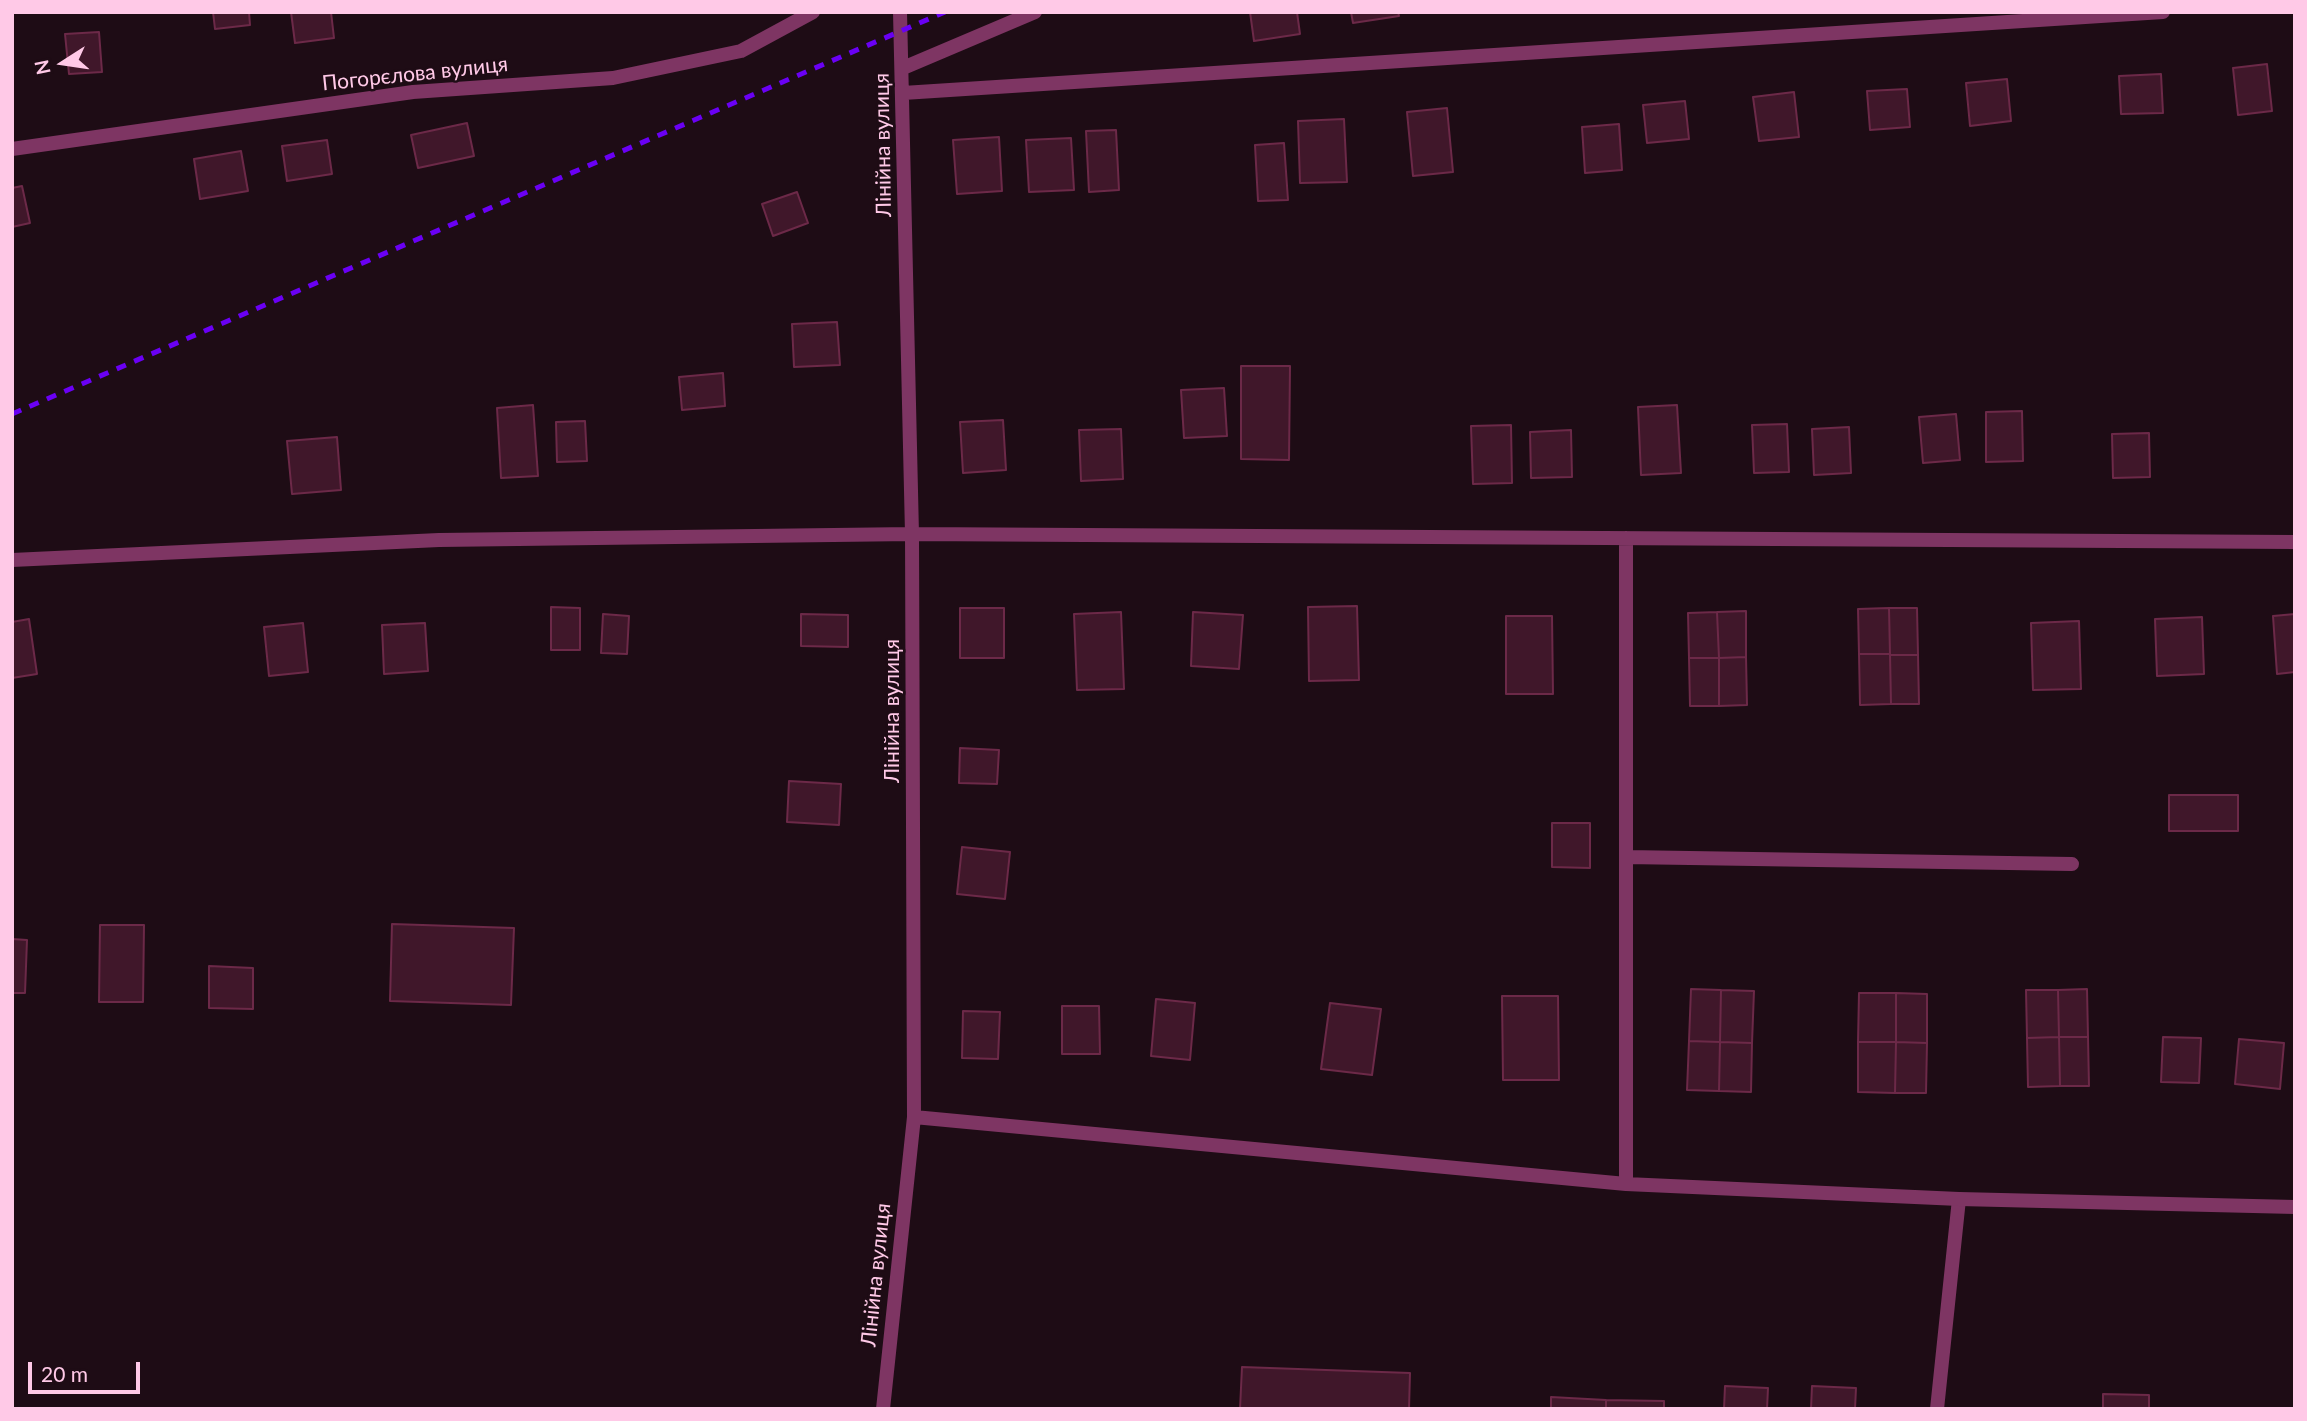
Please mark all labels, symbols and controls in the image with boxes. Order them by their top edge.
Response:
north arrow [28,28,98,98]
street label: Погорєлова вулиця [321,52,509,96]
text: N [29,58,55,77]
street label: Лінійна вулиця [869,73,897,217]
street label: Лінійна вулиця [879,639,905,783]
street label: Лінійна вулиця [856,1202,896,1348]
scale bar [32,1348,144,1392]
text: 20 m [41,1361,88,1386]

